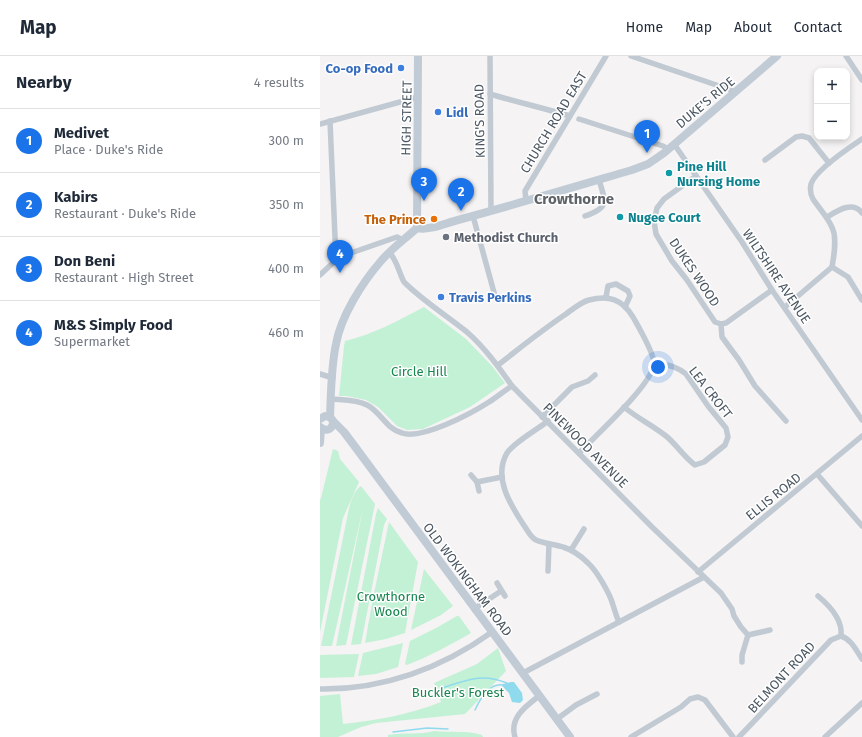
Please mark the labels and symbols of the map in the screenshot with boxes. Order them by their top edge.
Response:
place label: Co-op Food [326,61,393,76]
marker: Co-op Food [396,63,406,73]
street label: CHURCH ROAD EAST [517,69,590,176]
street label: DUKE'S RIDE [673,73,738,131]
street label: HIGH STREET [398,80,415,156]
street label: KING'S ROAD [471,84,488,158]
place label: Lidl [446,105,468,120]
marker: Lidl [433,107,443,117]
pin: 1 [634,120,660,153]
place label: Pine Hill Nursing Home [677,159,760,189]
pin: 3 [411,168,437,201]
marker: Pine Hill Nursing Home [664,168,674,178]
pin: 2 [448,178,474,211]
district label: Crowthorne [534,190,614,208]
place label: Nugee Court [628,210,702,225]
place label: The Prince [364,212,426,227]
marker: Nugee Court [615,212,625,222]
marker: The Prince [429,214,439,224]
street label: WILTSHIRE AVENUE [740,226,814,326]
place label: Methodist Church [454,230,558,245]
marker: Methodist Church [441,232,451,242]
street label: DUKES WOOD [666,235,723,309]
pin: 4 [327,240,353,273]
place label: Travis Perkins [449,290,532,305]
marker: Travis Perkins [436,292,446,302]
your location [648,357,668,377]
street label: LEA CROFT [686,363,736,421]
park label: Circle Hill [391,364,447,379]
street label: PINEWOOD AVENUE [540,400,631,491]
street label: ELLIS ROAD [743,470,804,523]
street label: OLD WOKINGHAM ROAD [420,520,515,639]
park label: Crowthorne Wood [357,589,425,619]
street label: BELMONT ROAD [745,639,818,716]
park label: Buckler's Forest [412,685,505,700]

